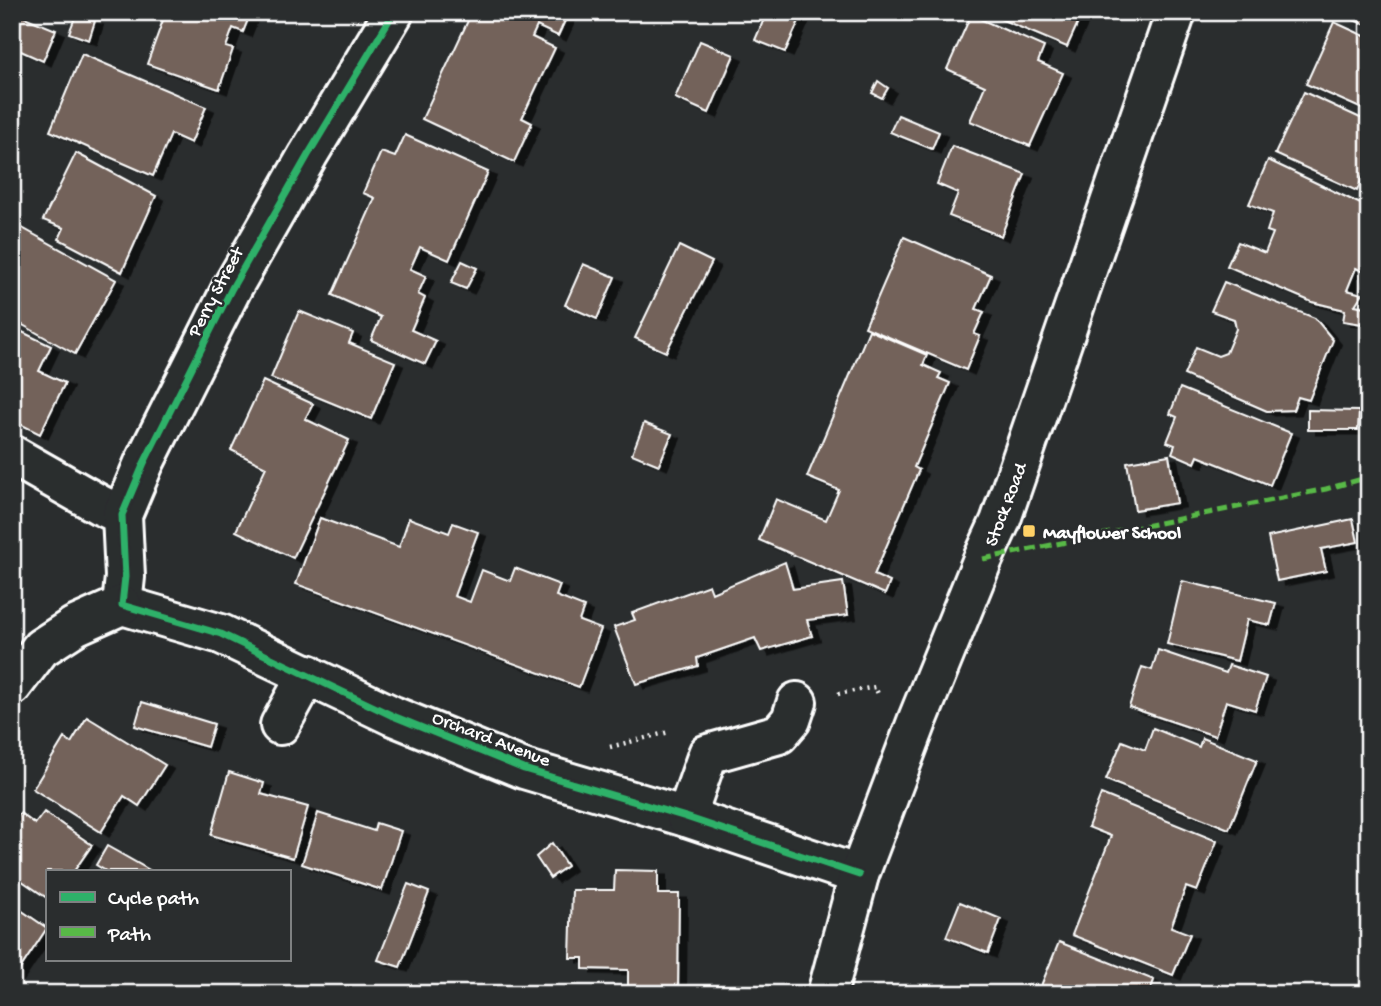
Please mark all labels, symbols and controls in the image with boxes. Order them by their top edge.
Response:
street label: Perry Street [183,242,251,342]
street label: Stock Road [981,459,1034,550]
marker: Mayflower School [1021,523,1037,539]
place label: Mayflower School [1043,523,1181,546]
street label: Orchard Avenue [428,707,553,773]
legend [46,870,290,960]
text: Cycle path [108,888,199,913]
text: Path [107,924,151,949]

